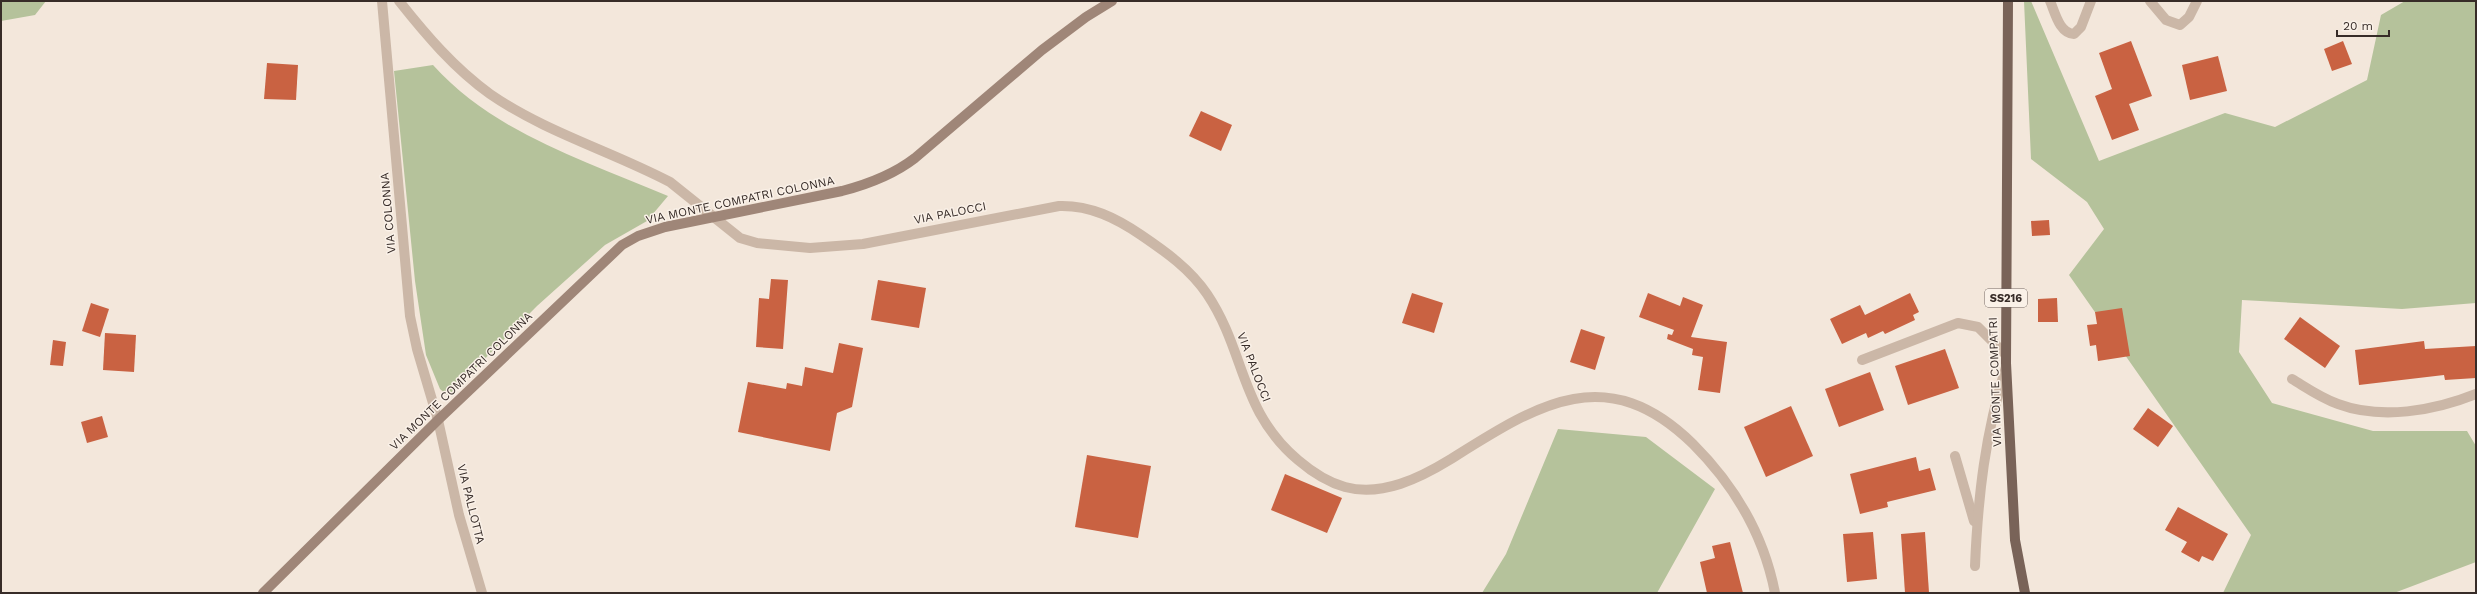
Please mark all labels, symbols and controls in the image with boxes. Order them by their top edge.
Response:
scale bar [2337,12,2389,38]
text: 20 m [2343,19,2373,33]
street label: VIA COLONNA [377,172,399,254]
street label: VIA MONTE COMPATRI COLONNA [644,173,836,227]
street label: VIA PALOCCI [913,199,987,227]
road number: SS216 [1985,289,2027,307]
street label: VIA MONTE COMPATRI COLONNA [387,309,535,453]
street label: VIA MONTE COMPATRI [1986,317,2004,447]
street label: VIA PALOCCI [1234,330,1274,404]
street label: VIA PALLOTTA [454,463,488,545]

